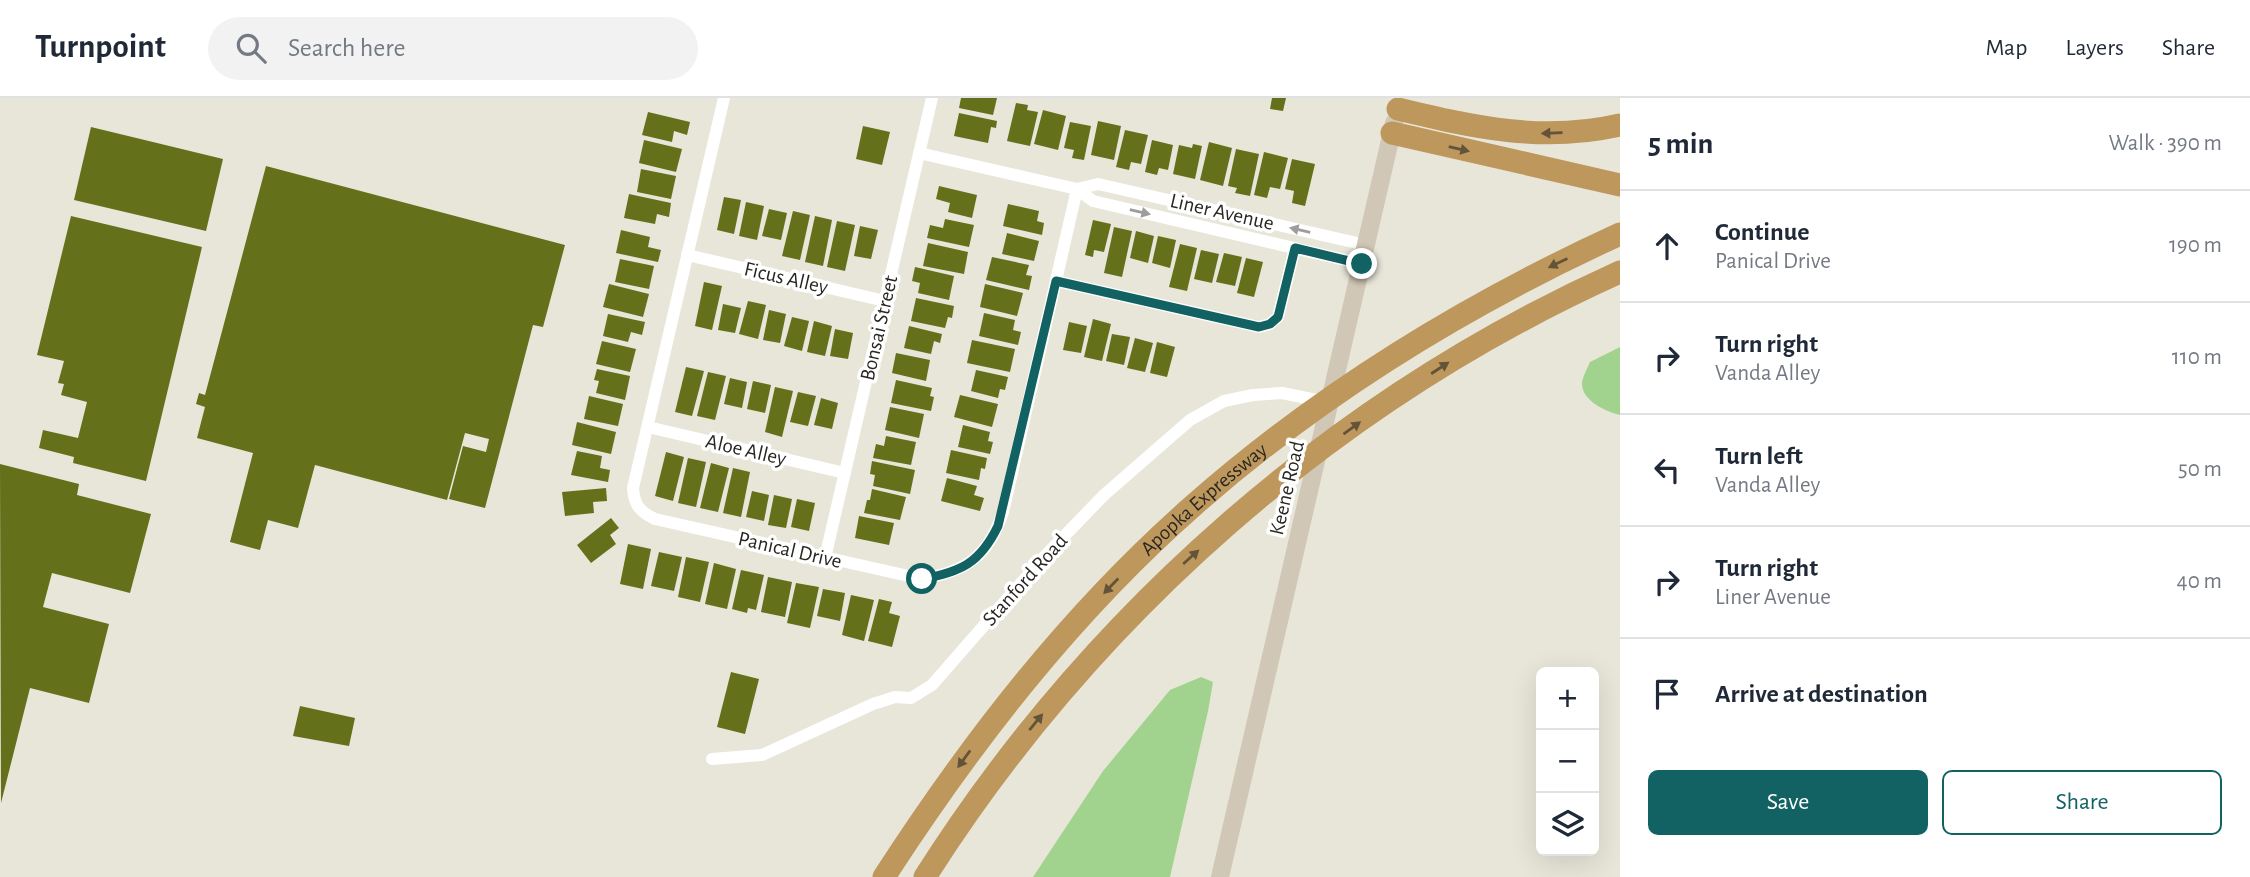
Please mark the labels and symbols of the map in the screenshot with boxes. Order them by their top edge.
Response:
one-way arrow [1541,127,1563,139]
one-way arrow [1448,143,1470,154]
street label: Liner Avenue [1168,190,1276,234]
one-way arrow [1129,207,1151,218]
one-way arrow [1289,224,1311,235]
route end [1346,248,1377,279]
one-way arrow [1548,257,1568,269]
street label: Ficus Alley [742,258,830,298]
street label: Bonsai Street [857,273,901,383]
one-way arrow [1430,362,1449,375]
one-way arrow [1342,421,1361,435]
street label: Aloe Alley [704,431,788,469]
street label: Apopka Expressway [1136,439,1271,559]
street label: Keene Road [1266,439,1308,537]
street label: Panical Drive [736,528,844,572]
street label: Stanford Road [978,530,1072,630]
one-way arrow [1183,549,1200,565]
route start [906,563,937,594]
one-way arrow [1103,578,1119,594]
one-way arrow [1028,714,1043,732]
one-way arrow [957,750,971,768]

